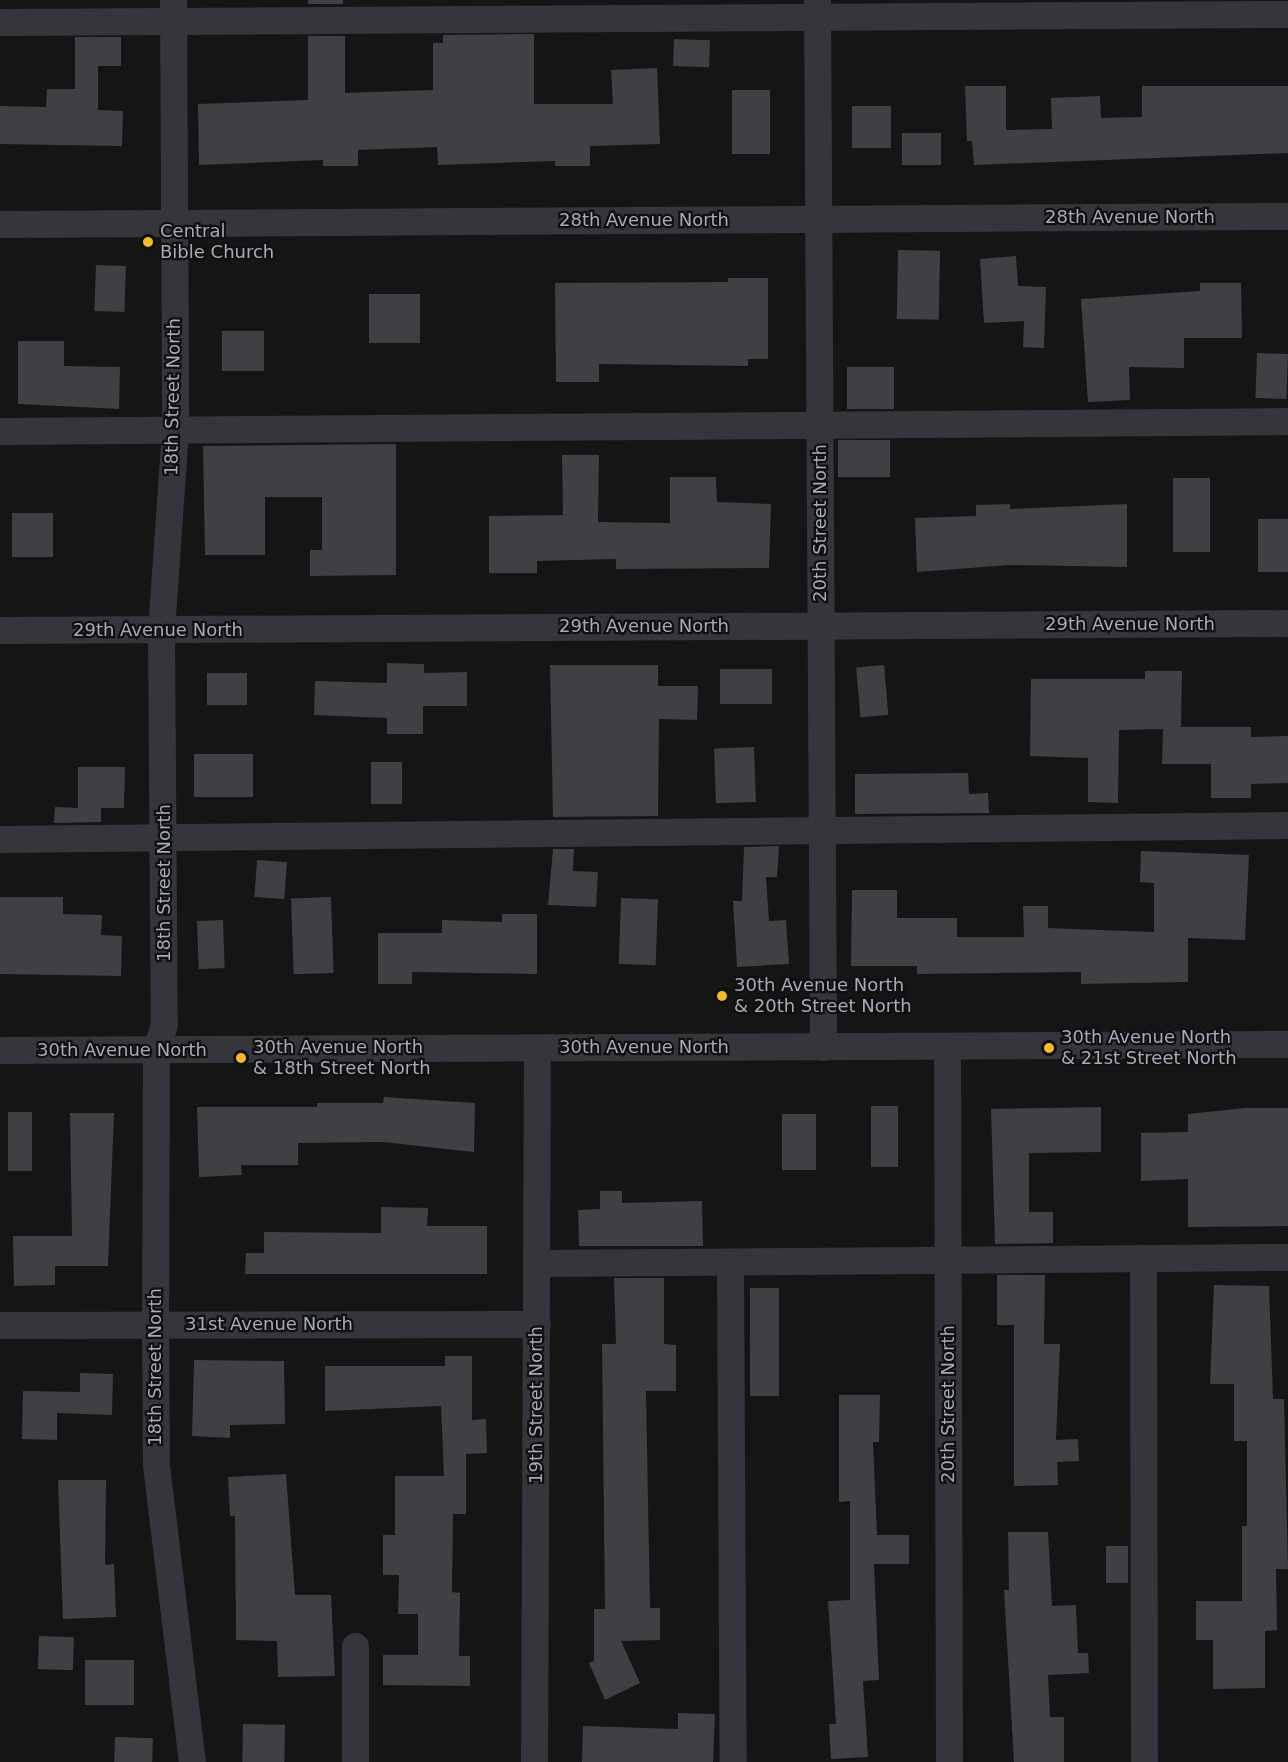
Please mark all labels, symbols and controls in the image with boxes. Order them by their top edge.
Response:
street label: 28th Avenue North [1045,206,1215,228]
street label: 28th Avenue North [559,209,729,231]
place label: Central Bible Church [160,221,274,264]
marker: Central Bible Church [141,235,155,249]
street label: 18th Street North [161,318,185,476]
street label: 20th Street North [809,444,831,602]
street label: 29th Avenue North [1045,613,1215,635]
street label: 29th Avenue North [559,615,729,637]
street label: 29th Avenue North [73,619,243,641]
street label: 18th Street North [153,804,175,962]
place label: 30th Avenue North & 20th Street North [734,975,912,1018]
marker: 30th Avenue North & 20th Street North [715,989,729,1003]
place label: 30th Avenue North & 21st Street North [1061,1027,1237,1070]
street label: 30th Avenue North [559,1036,729,1058]
place label: 30th Avenue North & 18th Street North [253,1037,431,1080]
street label: 30th Avenue North [37,1039,207,1061]
marker: 30th Avenue North & 21st Street North [1042,1041,1056,1055]
marker: 30th Avenue North & 18th Street North [234,1051,248,1065]
street label: 18th Street North [144,1288,166,1446]
street label: 31st Avenue North [185,1313,353,1335]
street label: 20th Street North [937,1325,959,1483]
street label: 19th Street North [525,1326,547,1484]

